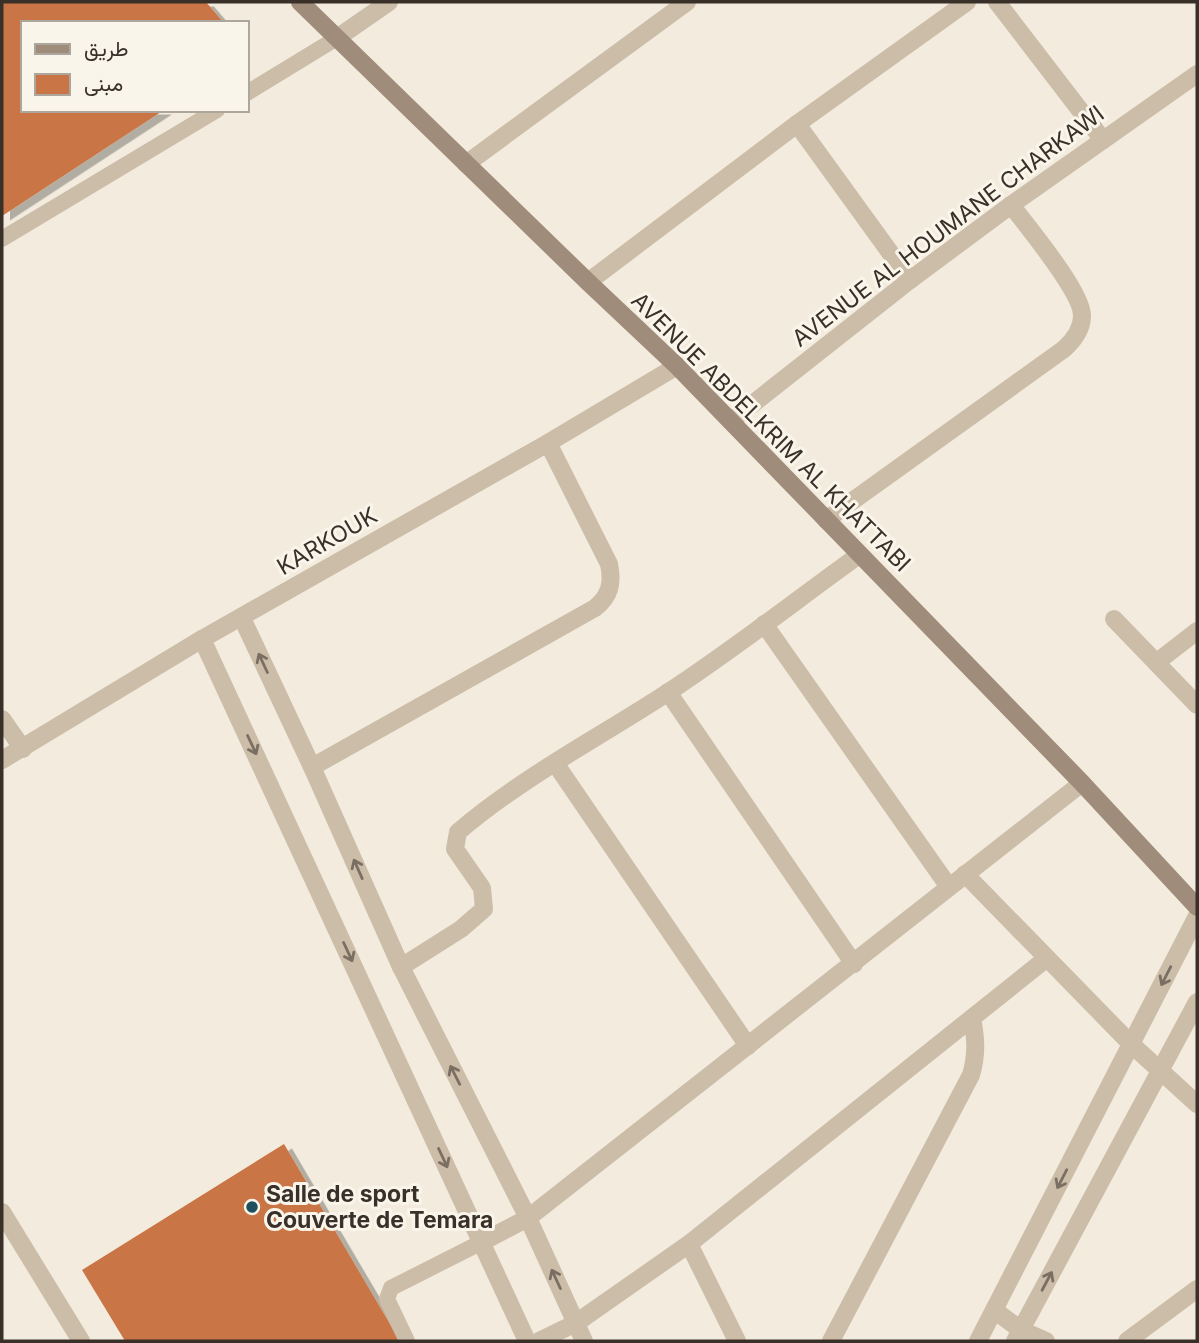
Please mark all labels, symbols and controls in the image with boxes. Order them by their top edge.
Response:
legend [21,21,248,112]
text: طريق [84,36,129,62]
text: مبنى [84,71,123,96]
street label: AVENUE AL HOUMANE CHARKAWI [786,99,1110,353]
street label: AVENUE ABDELKRIM AL KHATTABI [626,287,916,577]
street label: KARKOUK [272,501,382,581]
one-way arrow [256,653,269,674]
one-way arrow [246,735,259,756]
one-way arrow [351,859,364,881]
one-way arrow [342,940,355,962]
one-way arrow [1159,965,1172,986]
one-way arrow [448,1065,462,1086]
one-way arrow [437,1147,451,1168]
one-way arrow [1054,1168,1068,1188]
place label: Salle de sport Couverte de Temara [266,1180,493,1234]
marker: Salle de sport Couverte de Temara [244,1199,260,1215]
one-way arrow [549,1269,562,1290]
one-way arrow [1041,1271,1054,1292]

